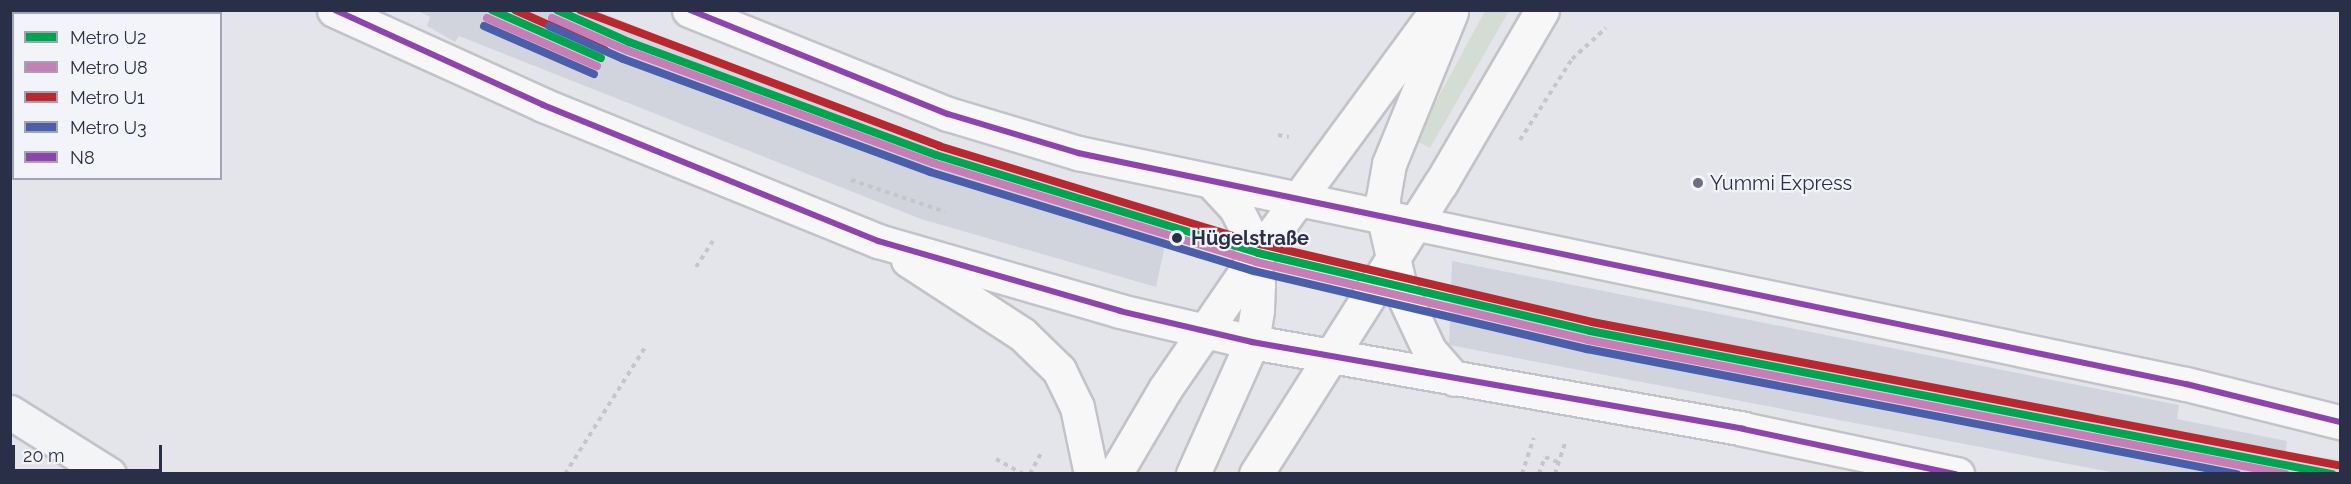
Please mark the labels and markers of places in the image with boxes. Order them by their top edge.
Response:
place label: Yummi Express [1710,171,1852,195]
marker: Yummi Express [1691,176,1705,190]
place label: Hügelstraße [1191,226,1309,250]
marker: Hügelstraße [1168,229,1186,247]

